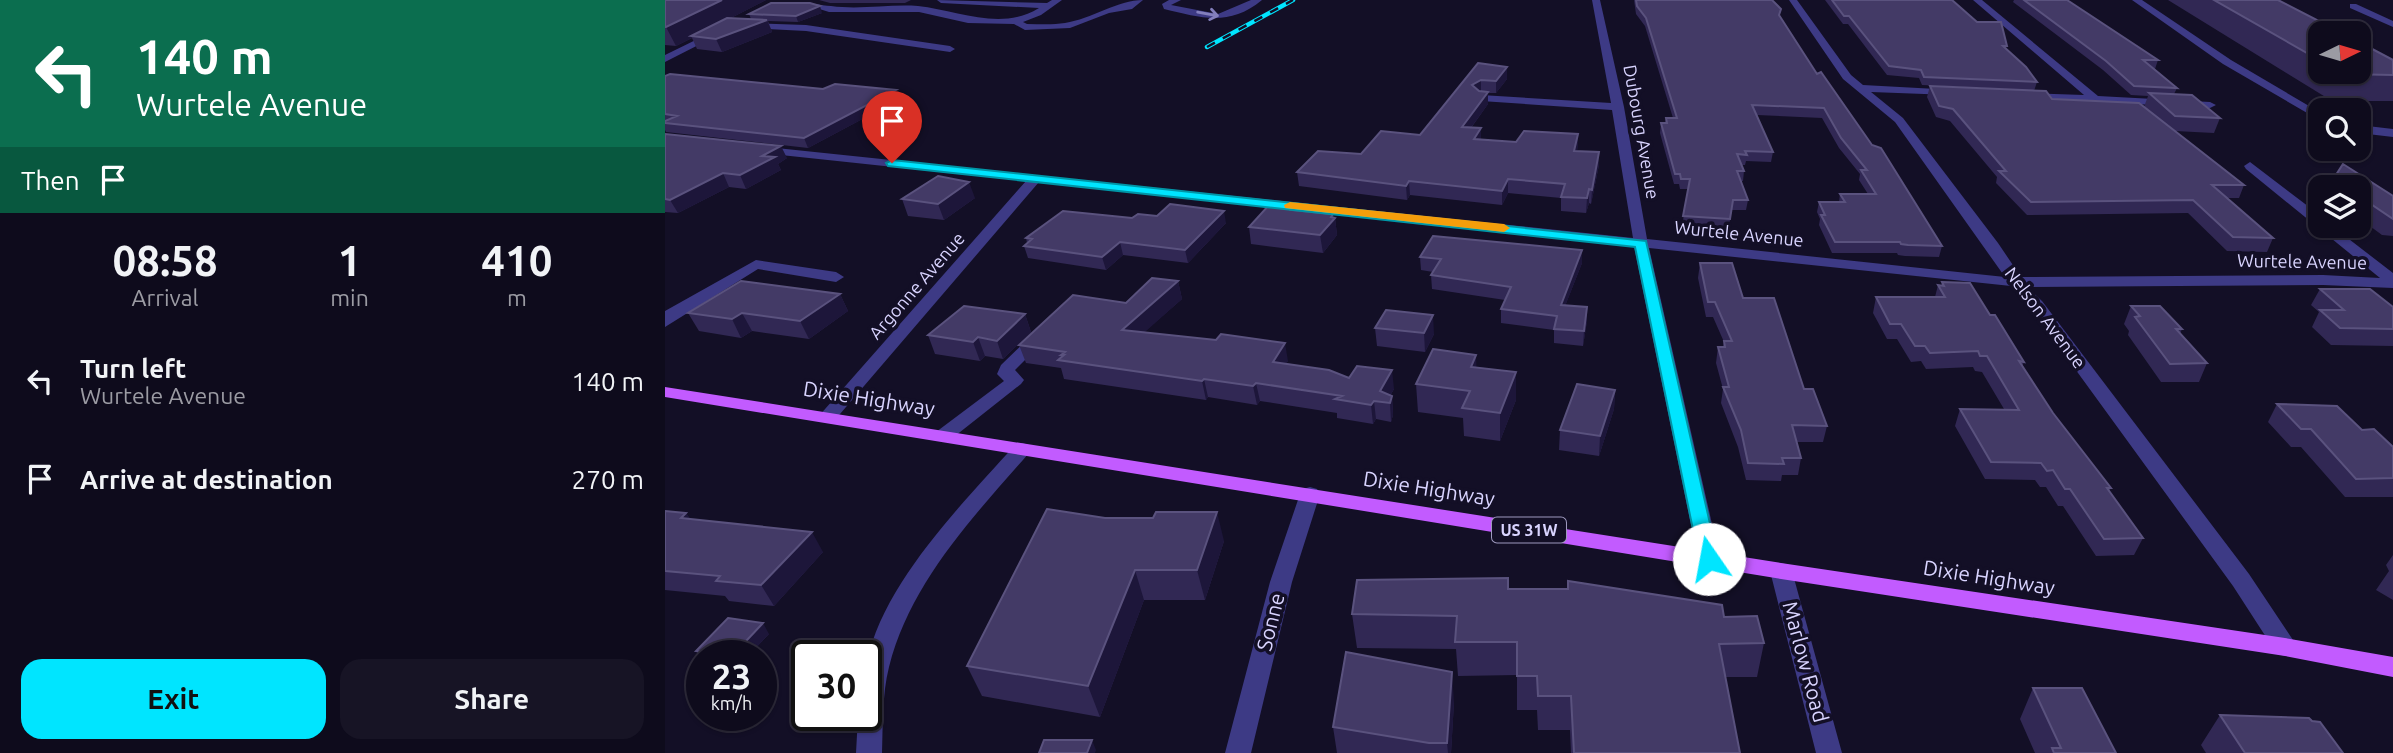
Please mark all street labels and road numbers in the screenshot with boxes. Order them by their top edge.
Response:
street label: Dubourg Avenue [1620,63,1664,201]
street label: Wurtele Avenue [1673,216,1805,250]
street label: Argonne Avenue [865,228,968,343]
street label: Wurtele Avenue [2237,250,2367,272]
street label: Nelson Avenue [2001,263,2090,372]
street label: Dixie Highway [802,376,937,420]
street label: Dixie Highway [1362,466,1497,510]
road number: US 31W [1492,517,1566,542]
street label: Dixie Highway [1922,555,2057,599]
street label: Sonne [1251,590,1289,653]
street label: Marlow Road [1778,599,1834,725]

